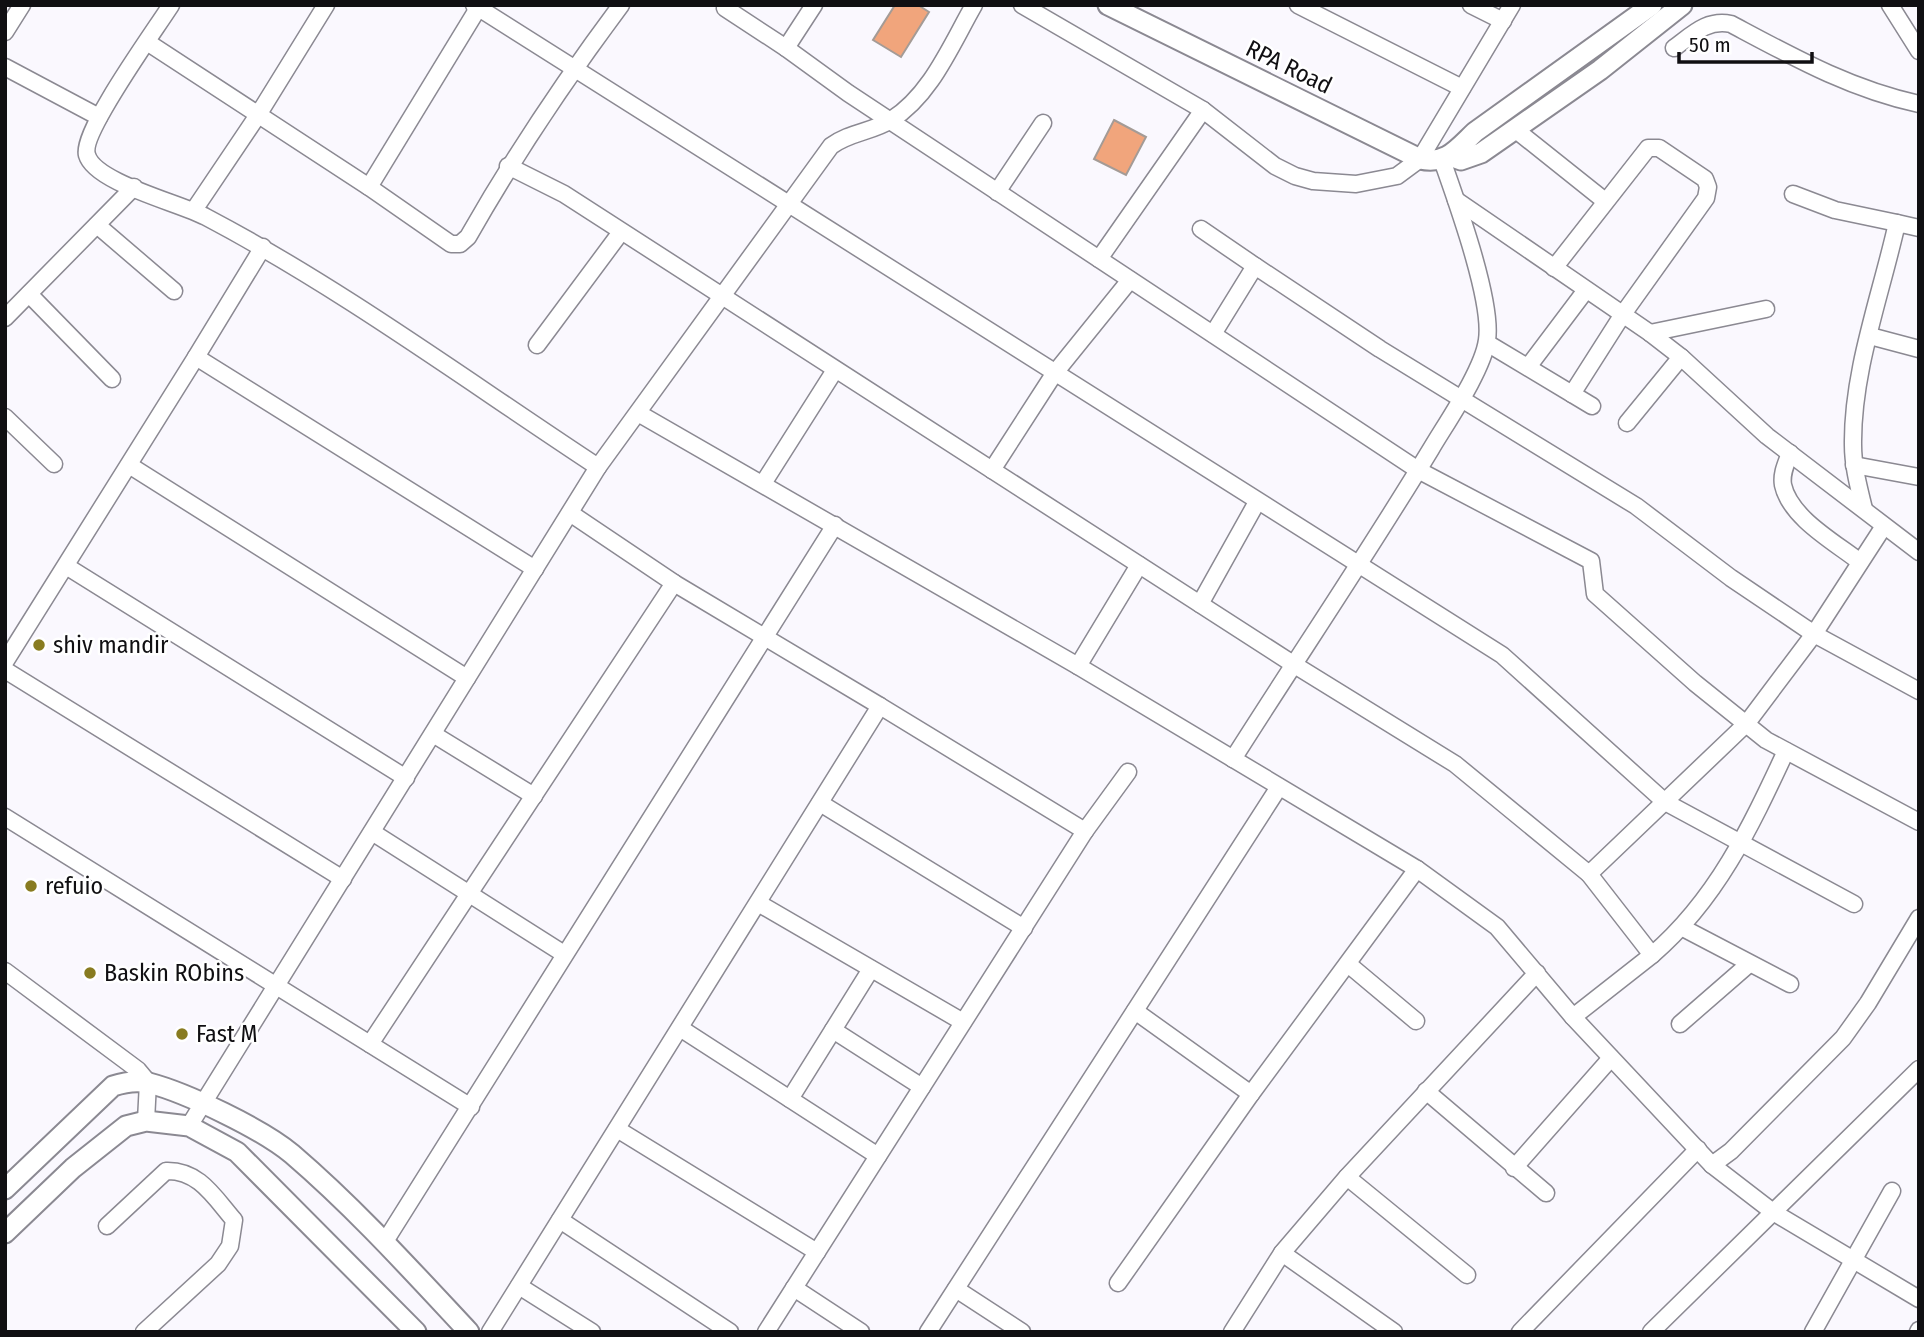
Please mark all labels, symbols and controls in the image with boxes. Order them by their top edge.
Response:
scale bar [1679,21,1812,65]
text: 50 m [1689,32,1731,58]
street label: RPA Road [1241,34,1337,100]
place label: shiv mandir [53,631,169,659]
marker: shiv mandir [31,637,47,653]
place label: refuio [45,872,103,900]
marker: refuio [23,878,39,894]
place label: Baskin RObins [104,959,244,987]
marker: Baskin RObins [82,965,98,981]
place label: Fast M [196,1020,257,1048]
marker: Fast M [174,1026,190,1042]

